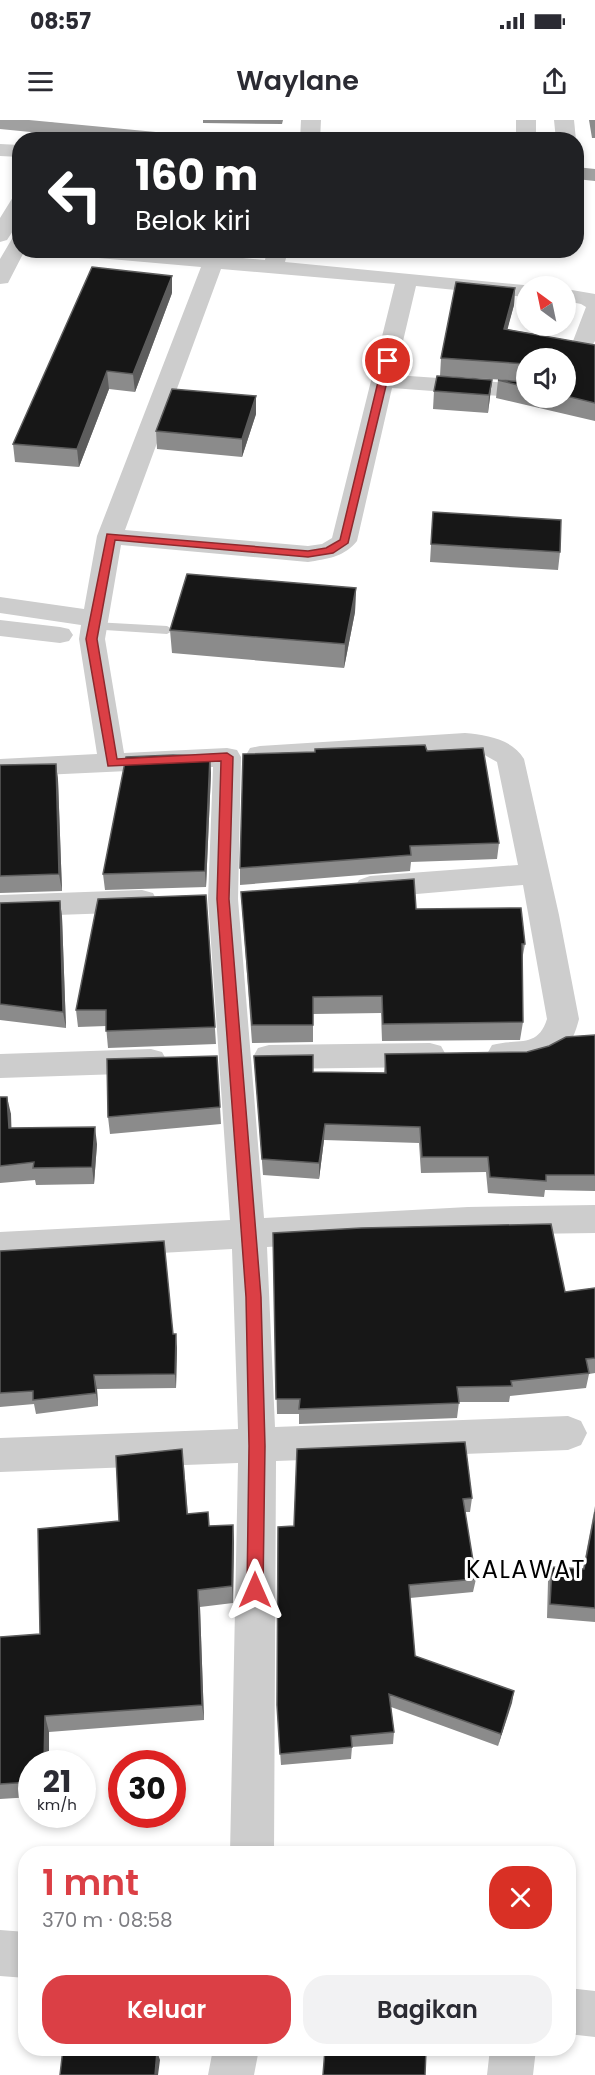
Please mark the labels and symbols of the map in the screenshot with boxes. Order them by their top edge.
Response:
north arrow [516,276,576,336]
pin [362,335,413,386]
district label: KALAWAT [466,1553,586,1586]
position arrow [223,1558,287,1622]
speed limit sign: 30 [108,1750,186,1828]

